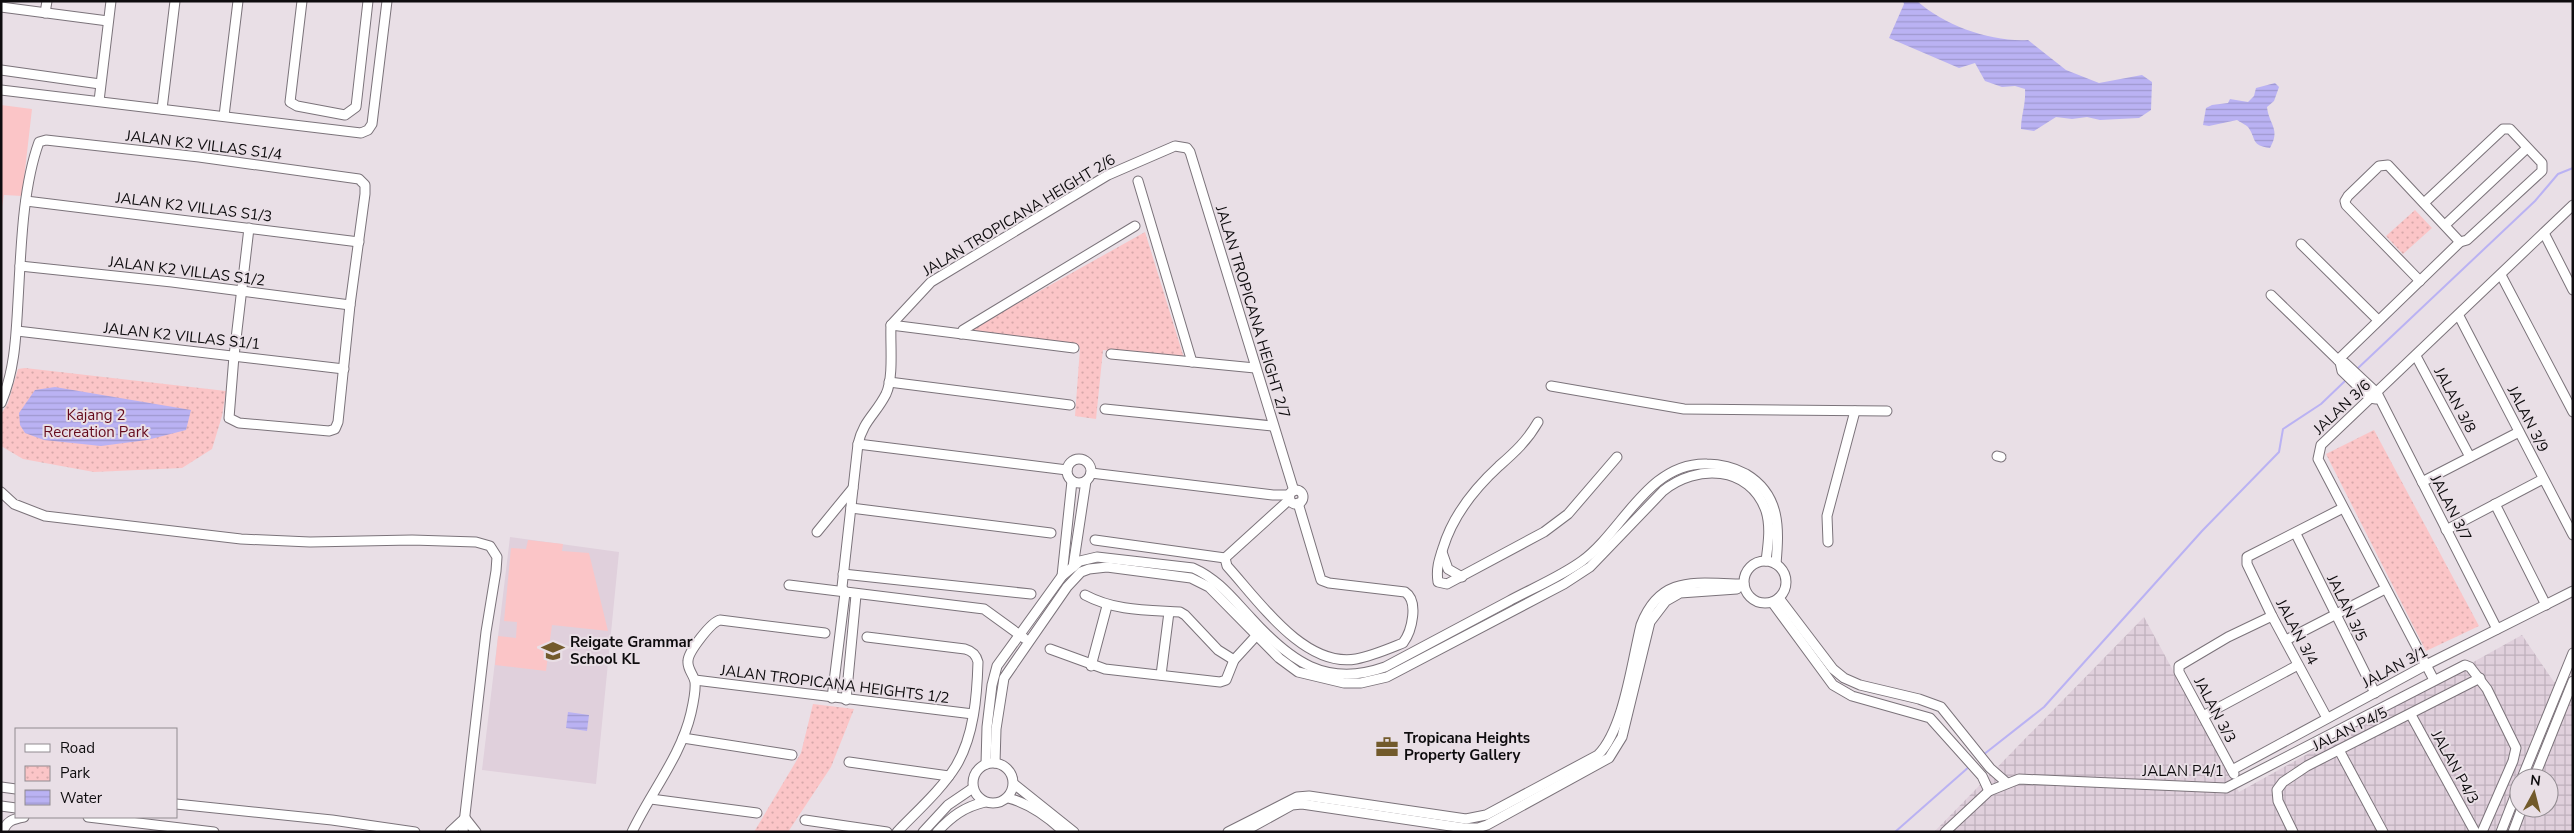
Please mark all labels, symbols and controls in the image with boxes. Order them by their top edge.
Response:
street label: JALAN K2 VILLAS S1/4 [124,125,283,165]
street label: JALAN TROPICANA HEIGHT 2/6 [918,149,1119,281]
street label: JALAN K2 VILLAS S1/3 [114,187,273,227]
street label: JALAN TROPICANA HEIGHT 2/7 [1211,202,1295,421]
street label: JALAN K2 VILLAS S1/2 [107,251,266,291]
street label: JALAN K2 VILLAS S1/1 [102,318,261,354]
street label: JALAN 3/8 [2429,363,2481,436]
street label: JALAN 3/6 [2308,375,2375,439]
street label: JALAN 3/9 [2502,382,2553,456]
park label: Kajang 2 Recreation Park [43,405,149,442]
street label: JALAN 3/7 [2425,471,2476,545]
street label: JALAN 3/5 [2322,570,2372,645]
street label: JALAN 3/4 [2271,595,2323,668]
place label: Reigate Grammar School KL [570,632,693,669]
school or university icon: Reigate Grammar School KL [540,638,566,664]
street label: JALAN 3/1 [2358,641,2431,693]
street label: JALAN TROPICANA HEIGHTS 1/2 [718,660,951,708]
street label: JALAN 3/3 [2189,673,2241,746]
street label: JALAN P4/5 [2308,702,2391,756]
street label: JALAN P4/3 [2426,726,2483,807]
legend [15,728,178,818]
place label: Tropicana Heights Property Gallery [1404,728,1530,765]
office icon: Tropicana Heights Property Gallery [1374,734,1400,760]
text: Road [60,738,95,758]
street label: JALAN P4/1 [2141,761,2224,781]
text: Park [60,763,90,783]
north arrow [2509,768,2559,818]
text: N [2529,771,2542,791]
text: Water [60,788,103,808]

